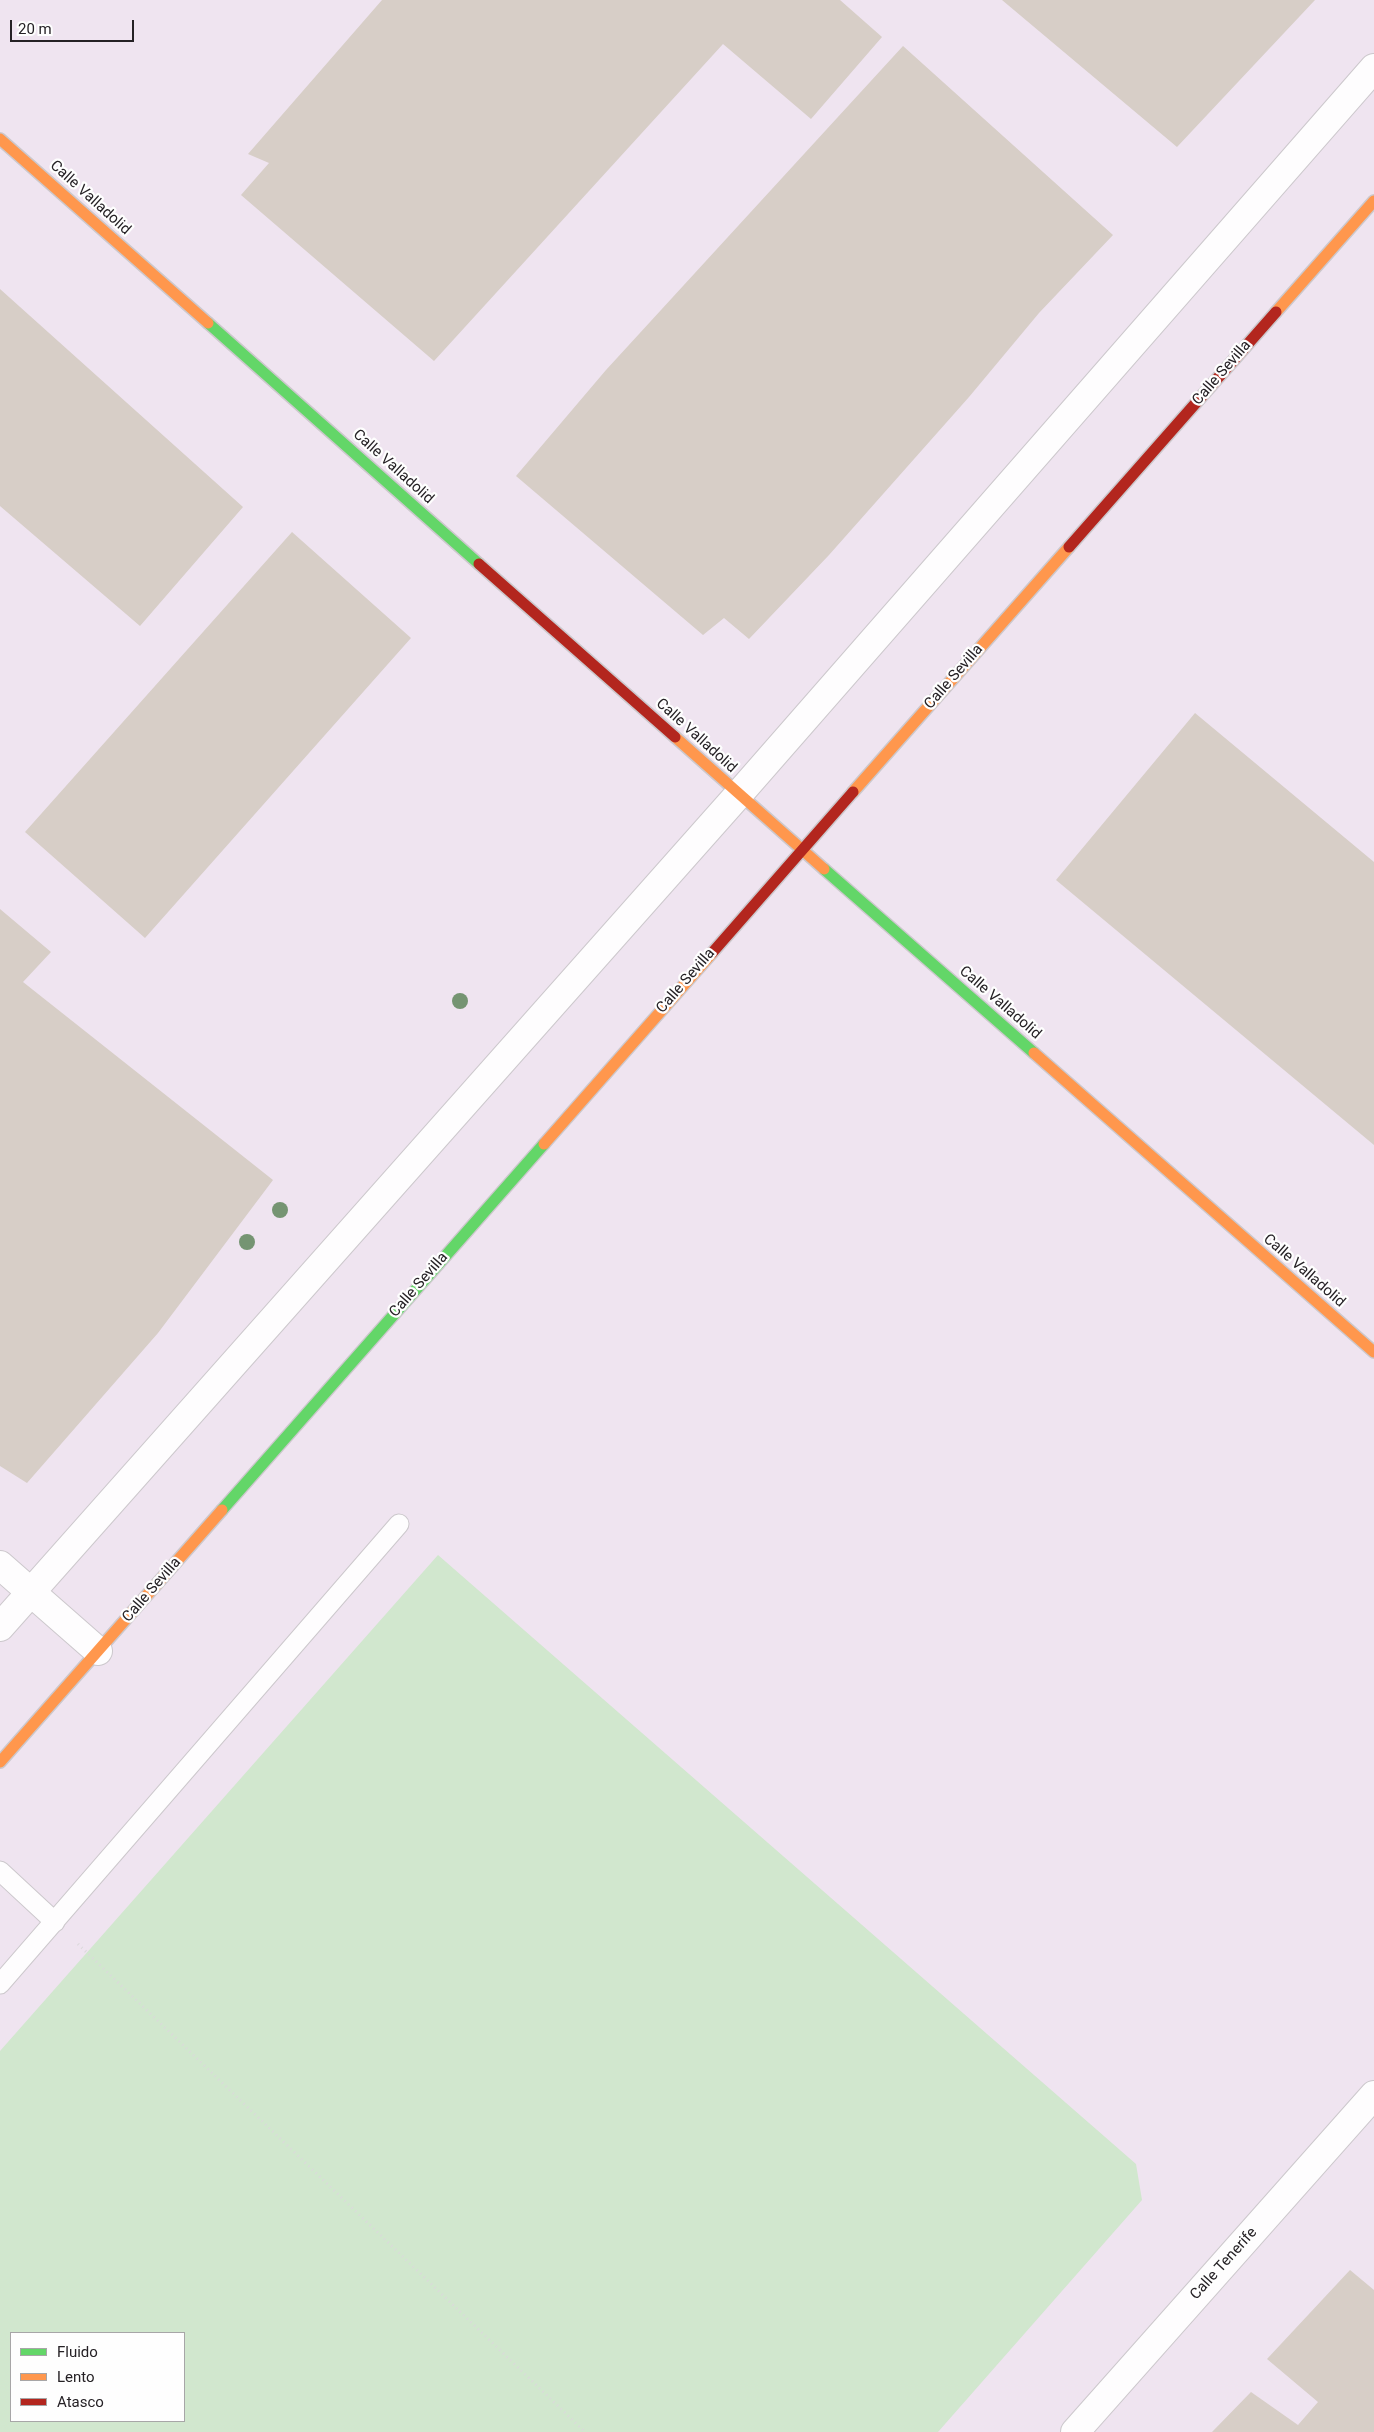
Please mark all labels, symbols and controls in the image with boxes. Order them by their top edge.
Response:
scale bar [12,10,136,42]
text: 20 m [18,20,52,38]
street label: Calle Valladolid [46,157,134,239]
street label: Calle Sevilla [1189,337,1255,409]
street label: Calle Valladolid [349,426,437,508]
street label: Calle Sevilla [921,641,987,713]
street label: Calle Valladolid [652,695,740,777]
street label: Calle Sevilla [653,945,719,1017]
street label: Calle Valladolid [955,963,1045,1043]
street label: Calle Valladolid [1259,1231,1349,1311]
street label: Calle Sevilla [386,1249,452,1321]
street label: Calle Sevilla [119,1554,185,1626]
street label: Calle Tenerife [1187,2224,1261,2304]
legend [10,2332,185,2422]
text: Fluido [57,2343,98,2361]
text: Lento [57,2368,95,2386]
text: Atasco [57,2393,104,2411]

